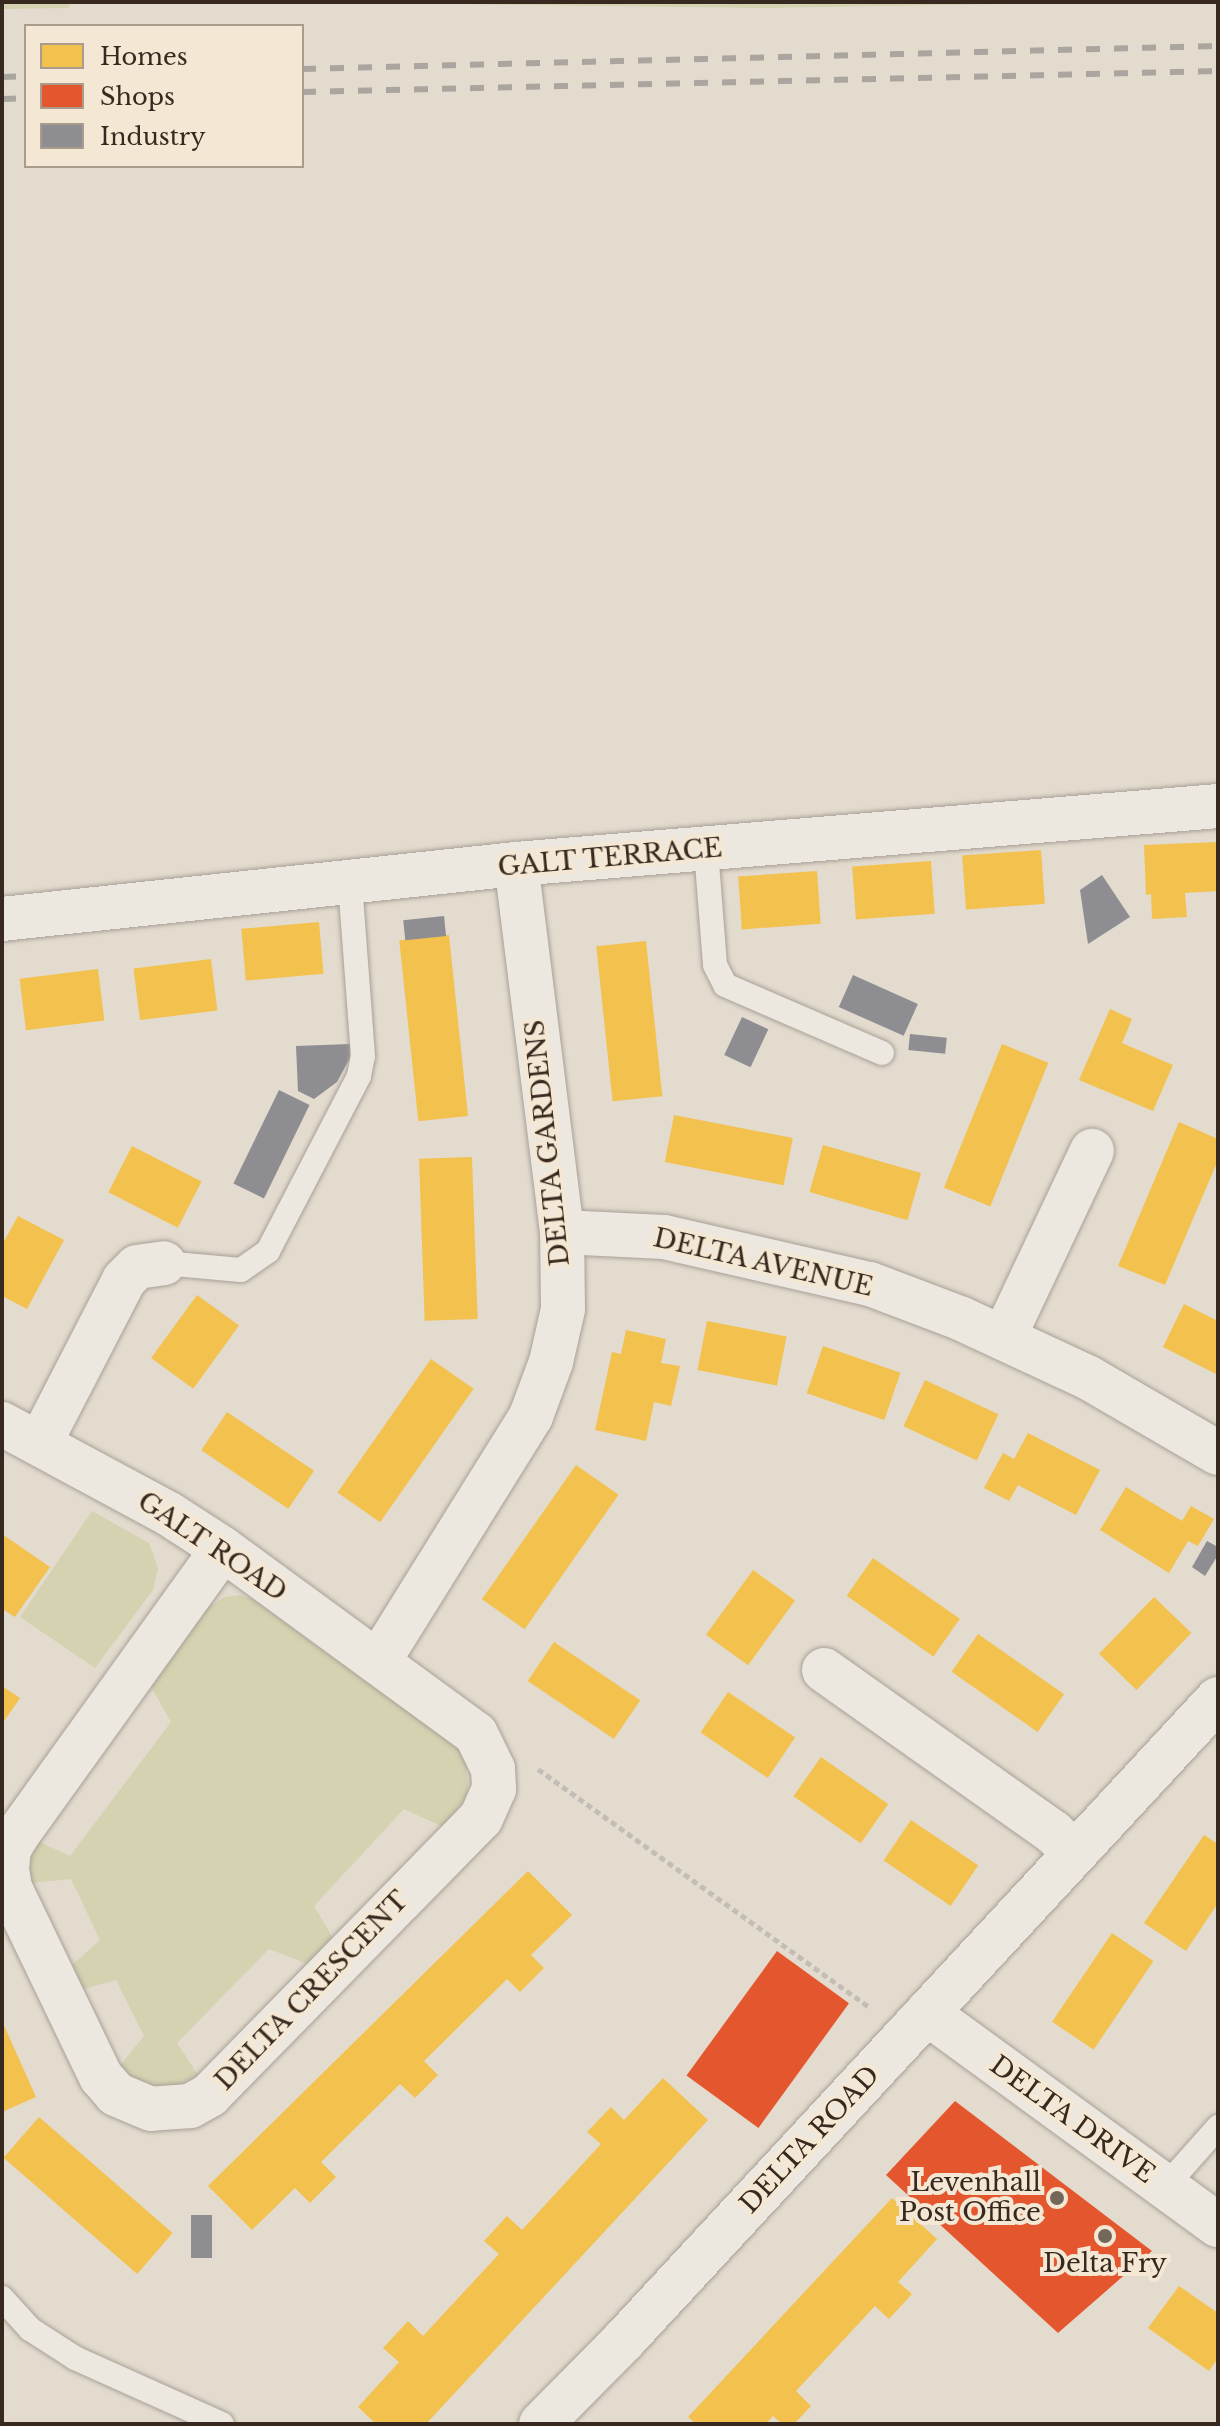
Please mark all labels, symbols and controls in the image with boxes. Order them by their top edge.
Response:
legend [24,24,304,168]
text: Homes [100,42,188,71]
text: Shops [100,82,175,111]
text: Industry [100,122,206,151]
street label: GALT TERRACE [496,833,724,883]
street label: DELTA GARDENS [519,1018,577,1268]
street label: DELTA AVENUE [649,1222,877,1304]
street label: GALT ROAD [131,1486,293,1608]
street label: DELTA CRESCENT [209,1885,415,2097]
street label: DELTA DRIVE [983,2049,1161,2191]
street label: DELTA ROAD [733,2060,887,2220]
place label: Levenhall Post Office [899,2167,1041,2228]
marker: Levenhall Post Office [1048,2189,1066,2207]
marker: Delta Fry [1096,2227,1114,2245]
place label: Delta Fry [1043,2248,1167,2280]

